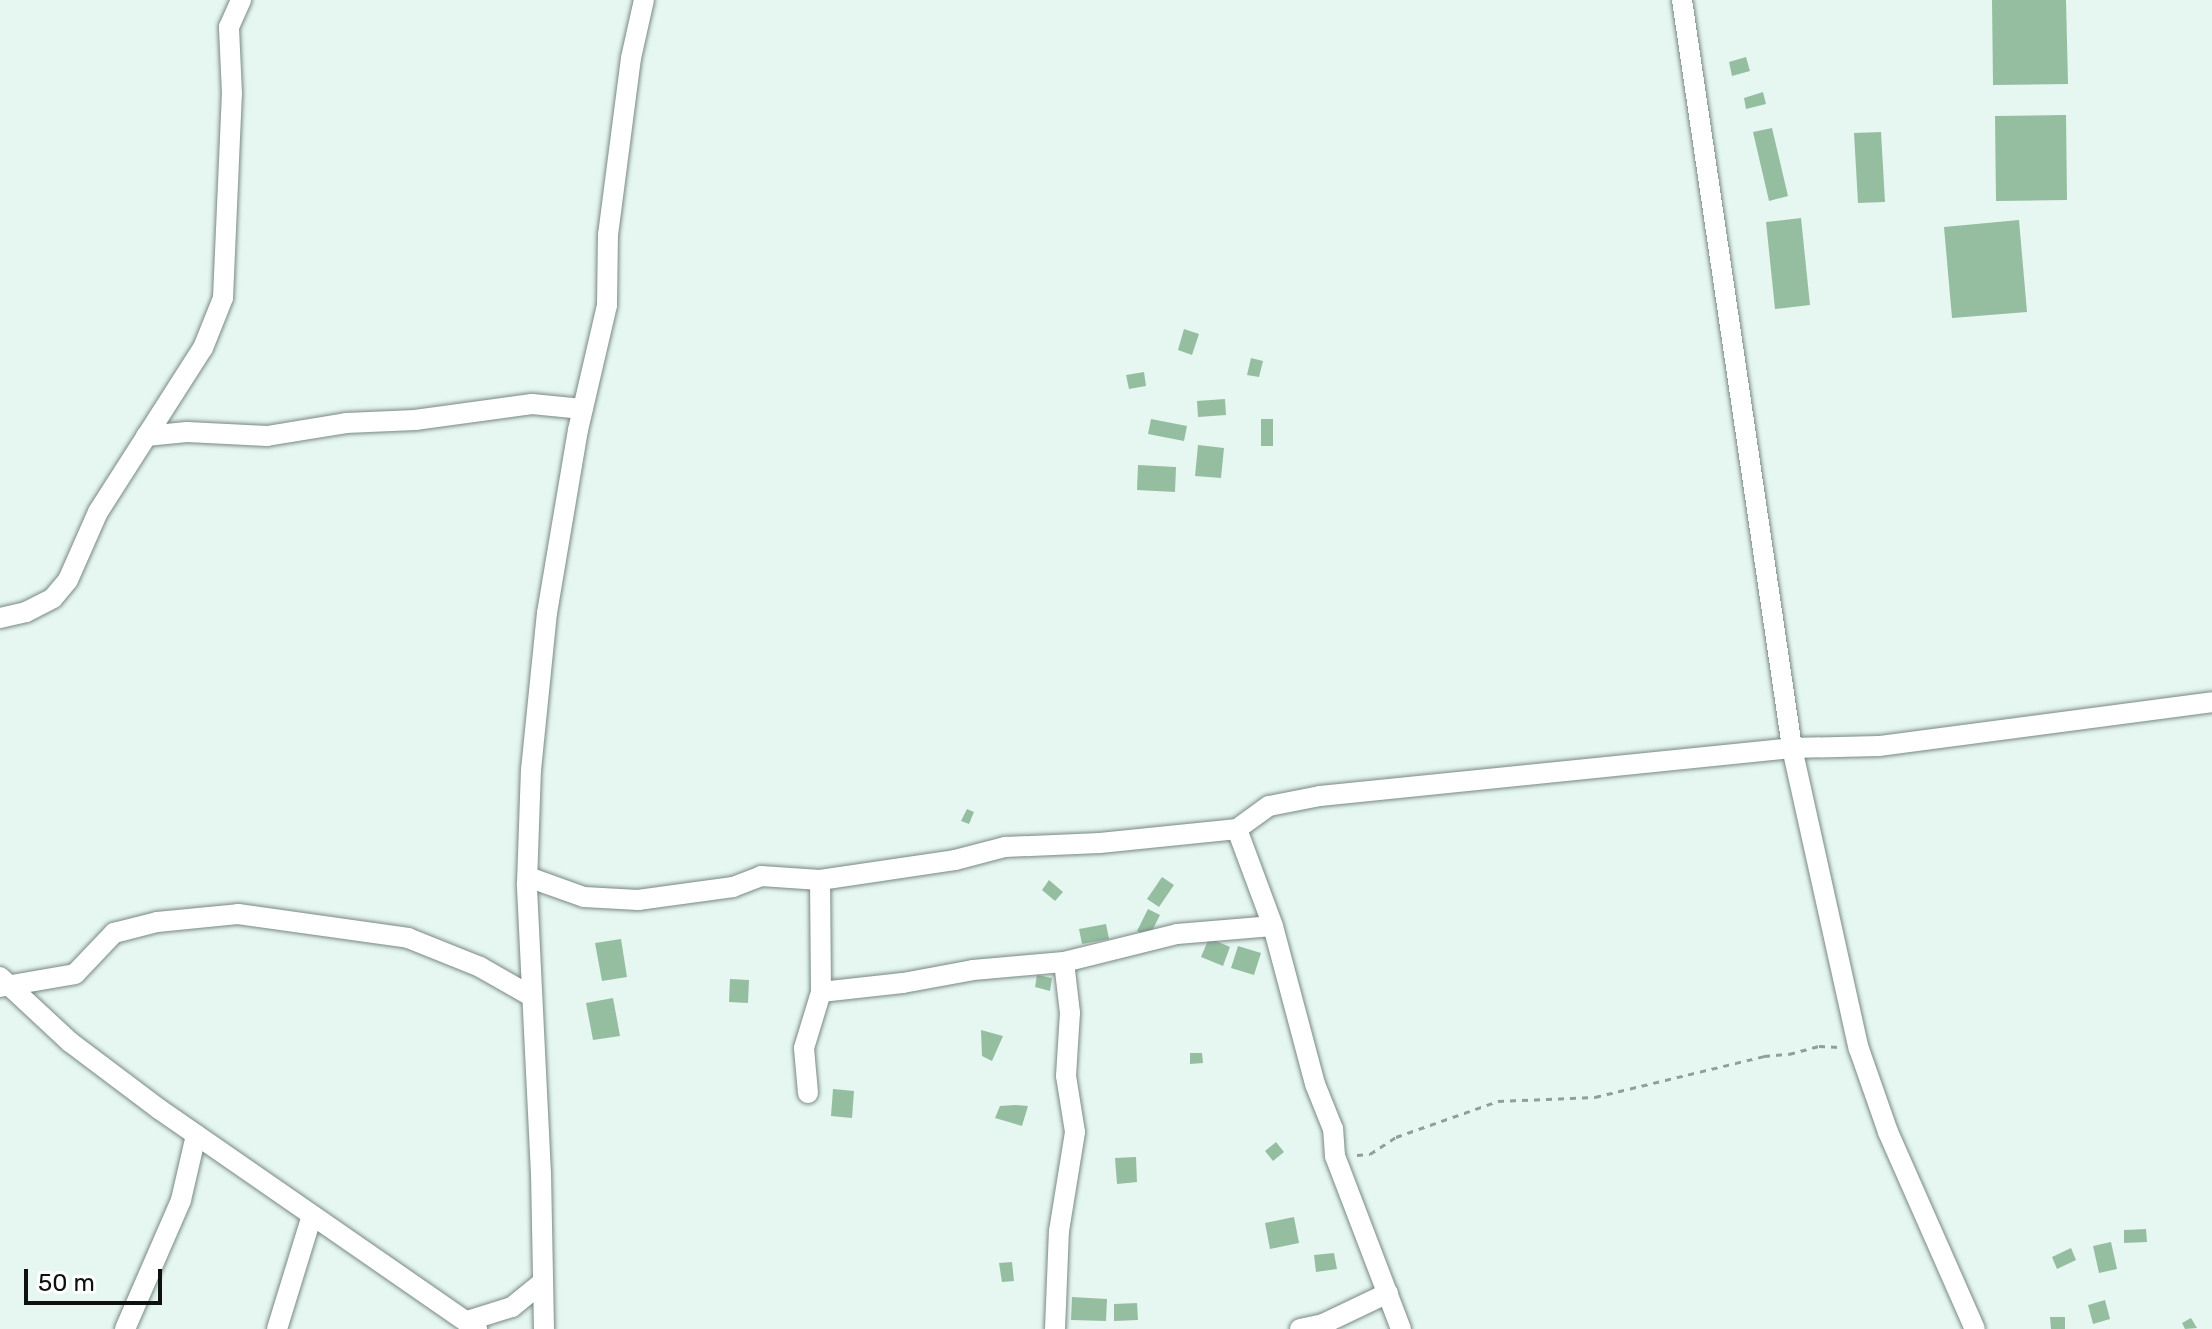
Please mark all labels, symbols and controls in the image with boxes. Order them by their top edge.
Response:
scale bar [28,1253,166,1303]
text: 50 m [38,1269,95,1297]

